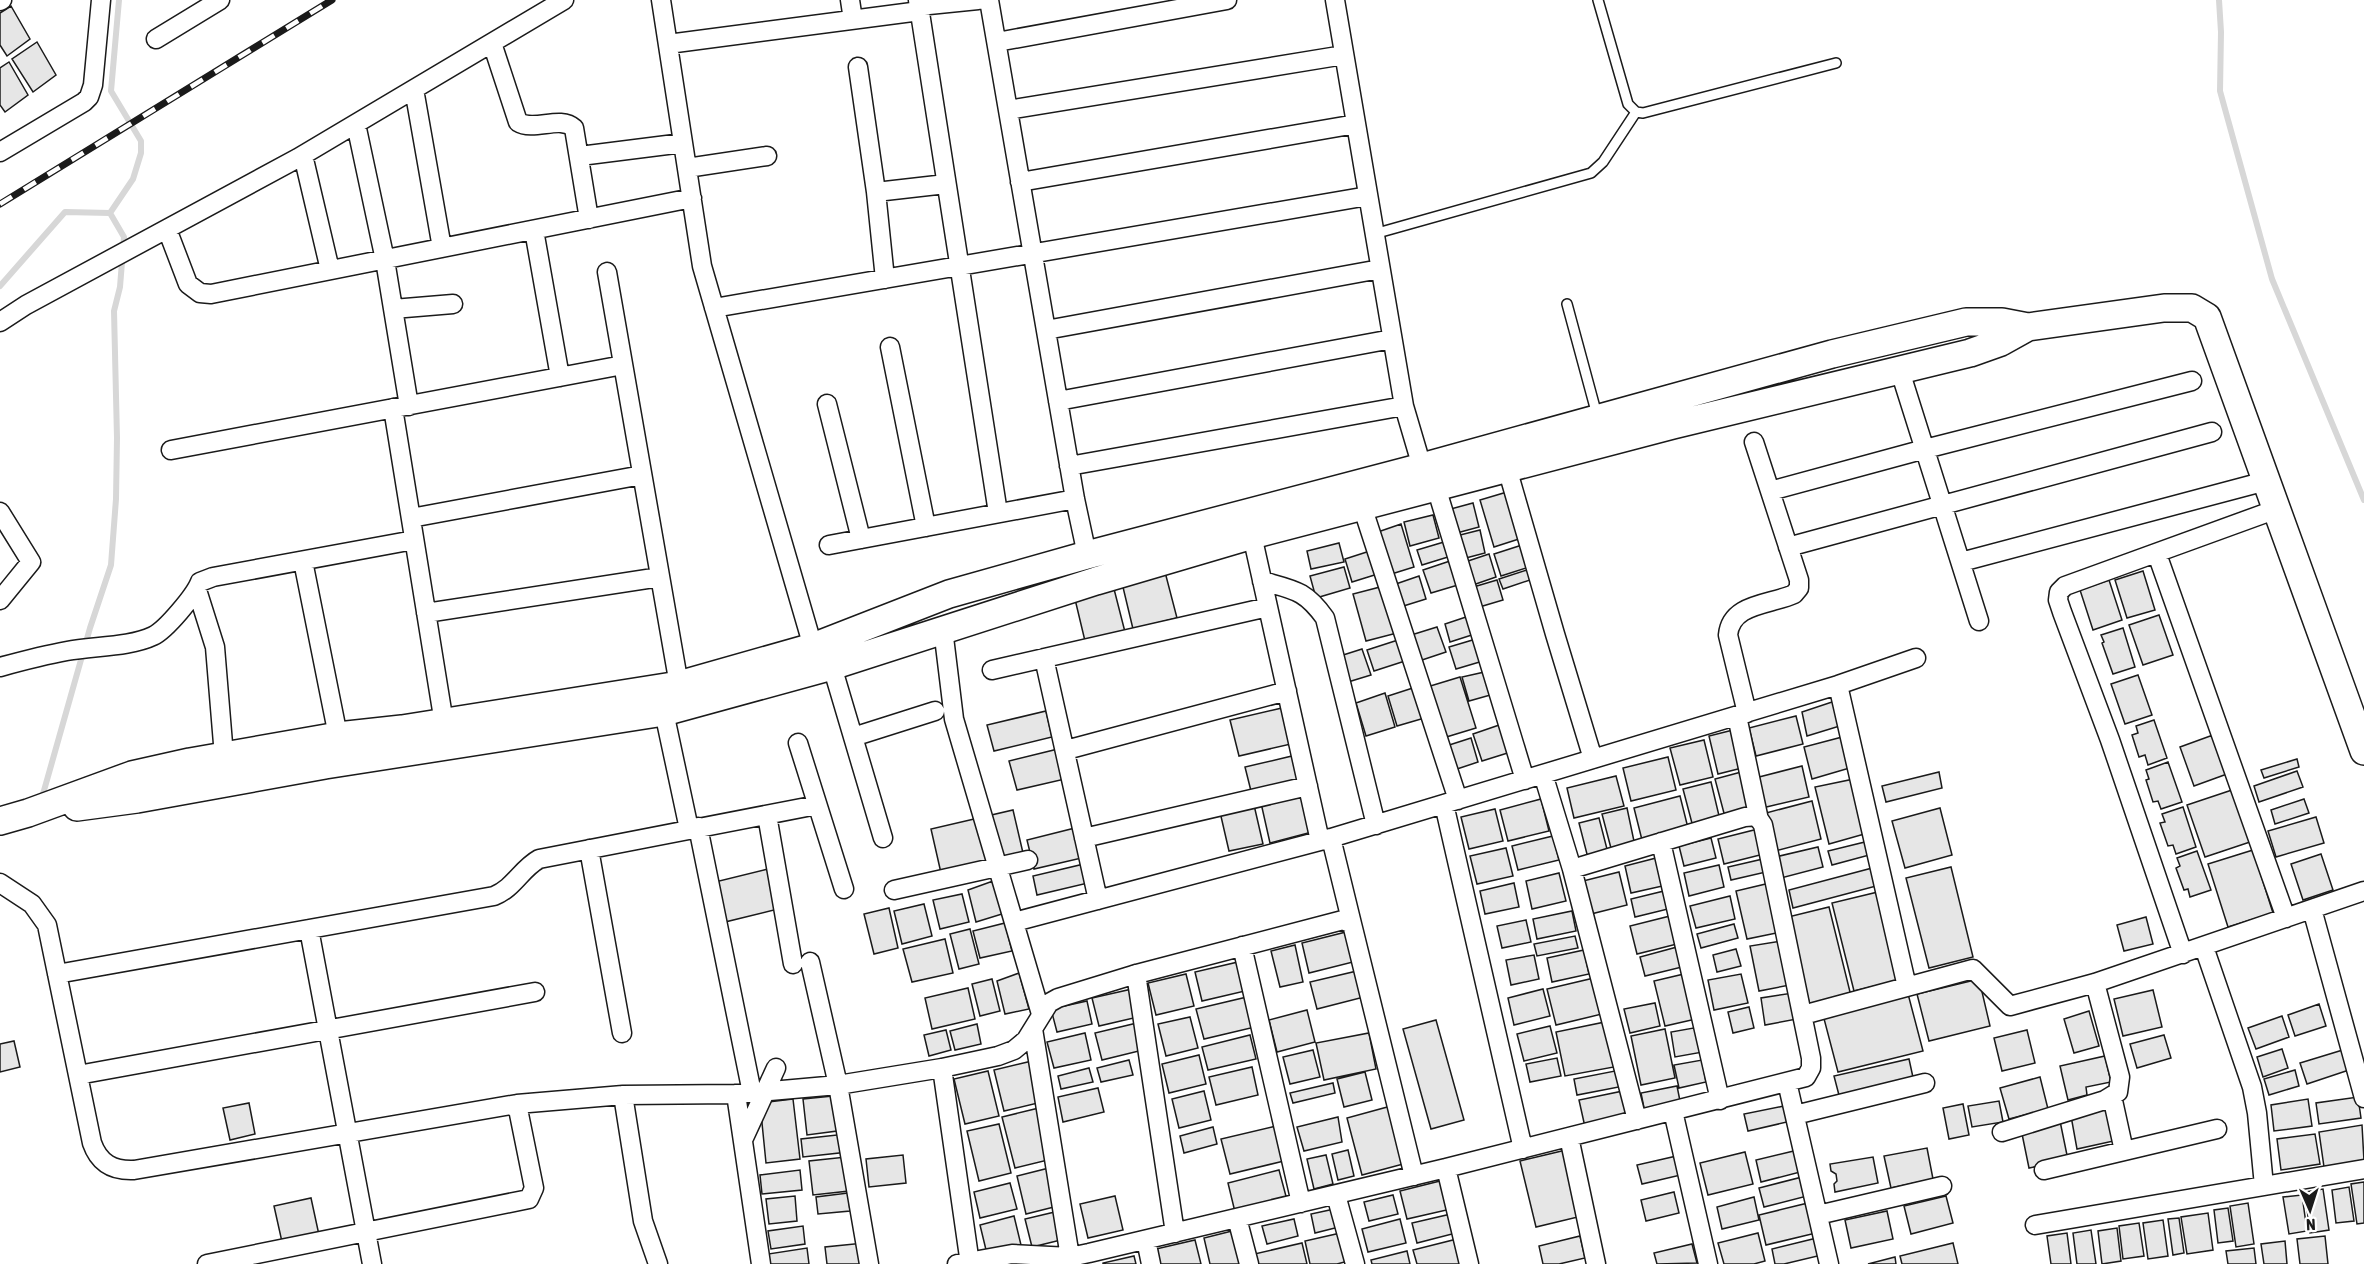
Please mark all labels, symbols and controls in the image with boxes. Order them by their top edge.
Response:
north arrow [2280,1180,2340,1240]
text: N [2306,1216,2316,1234]

